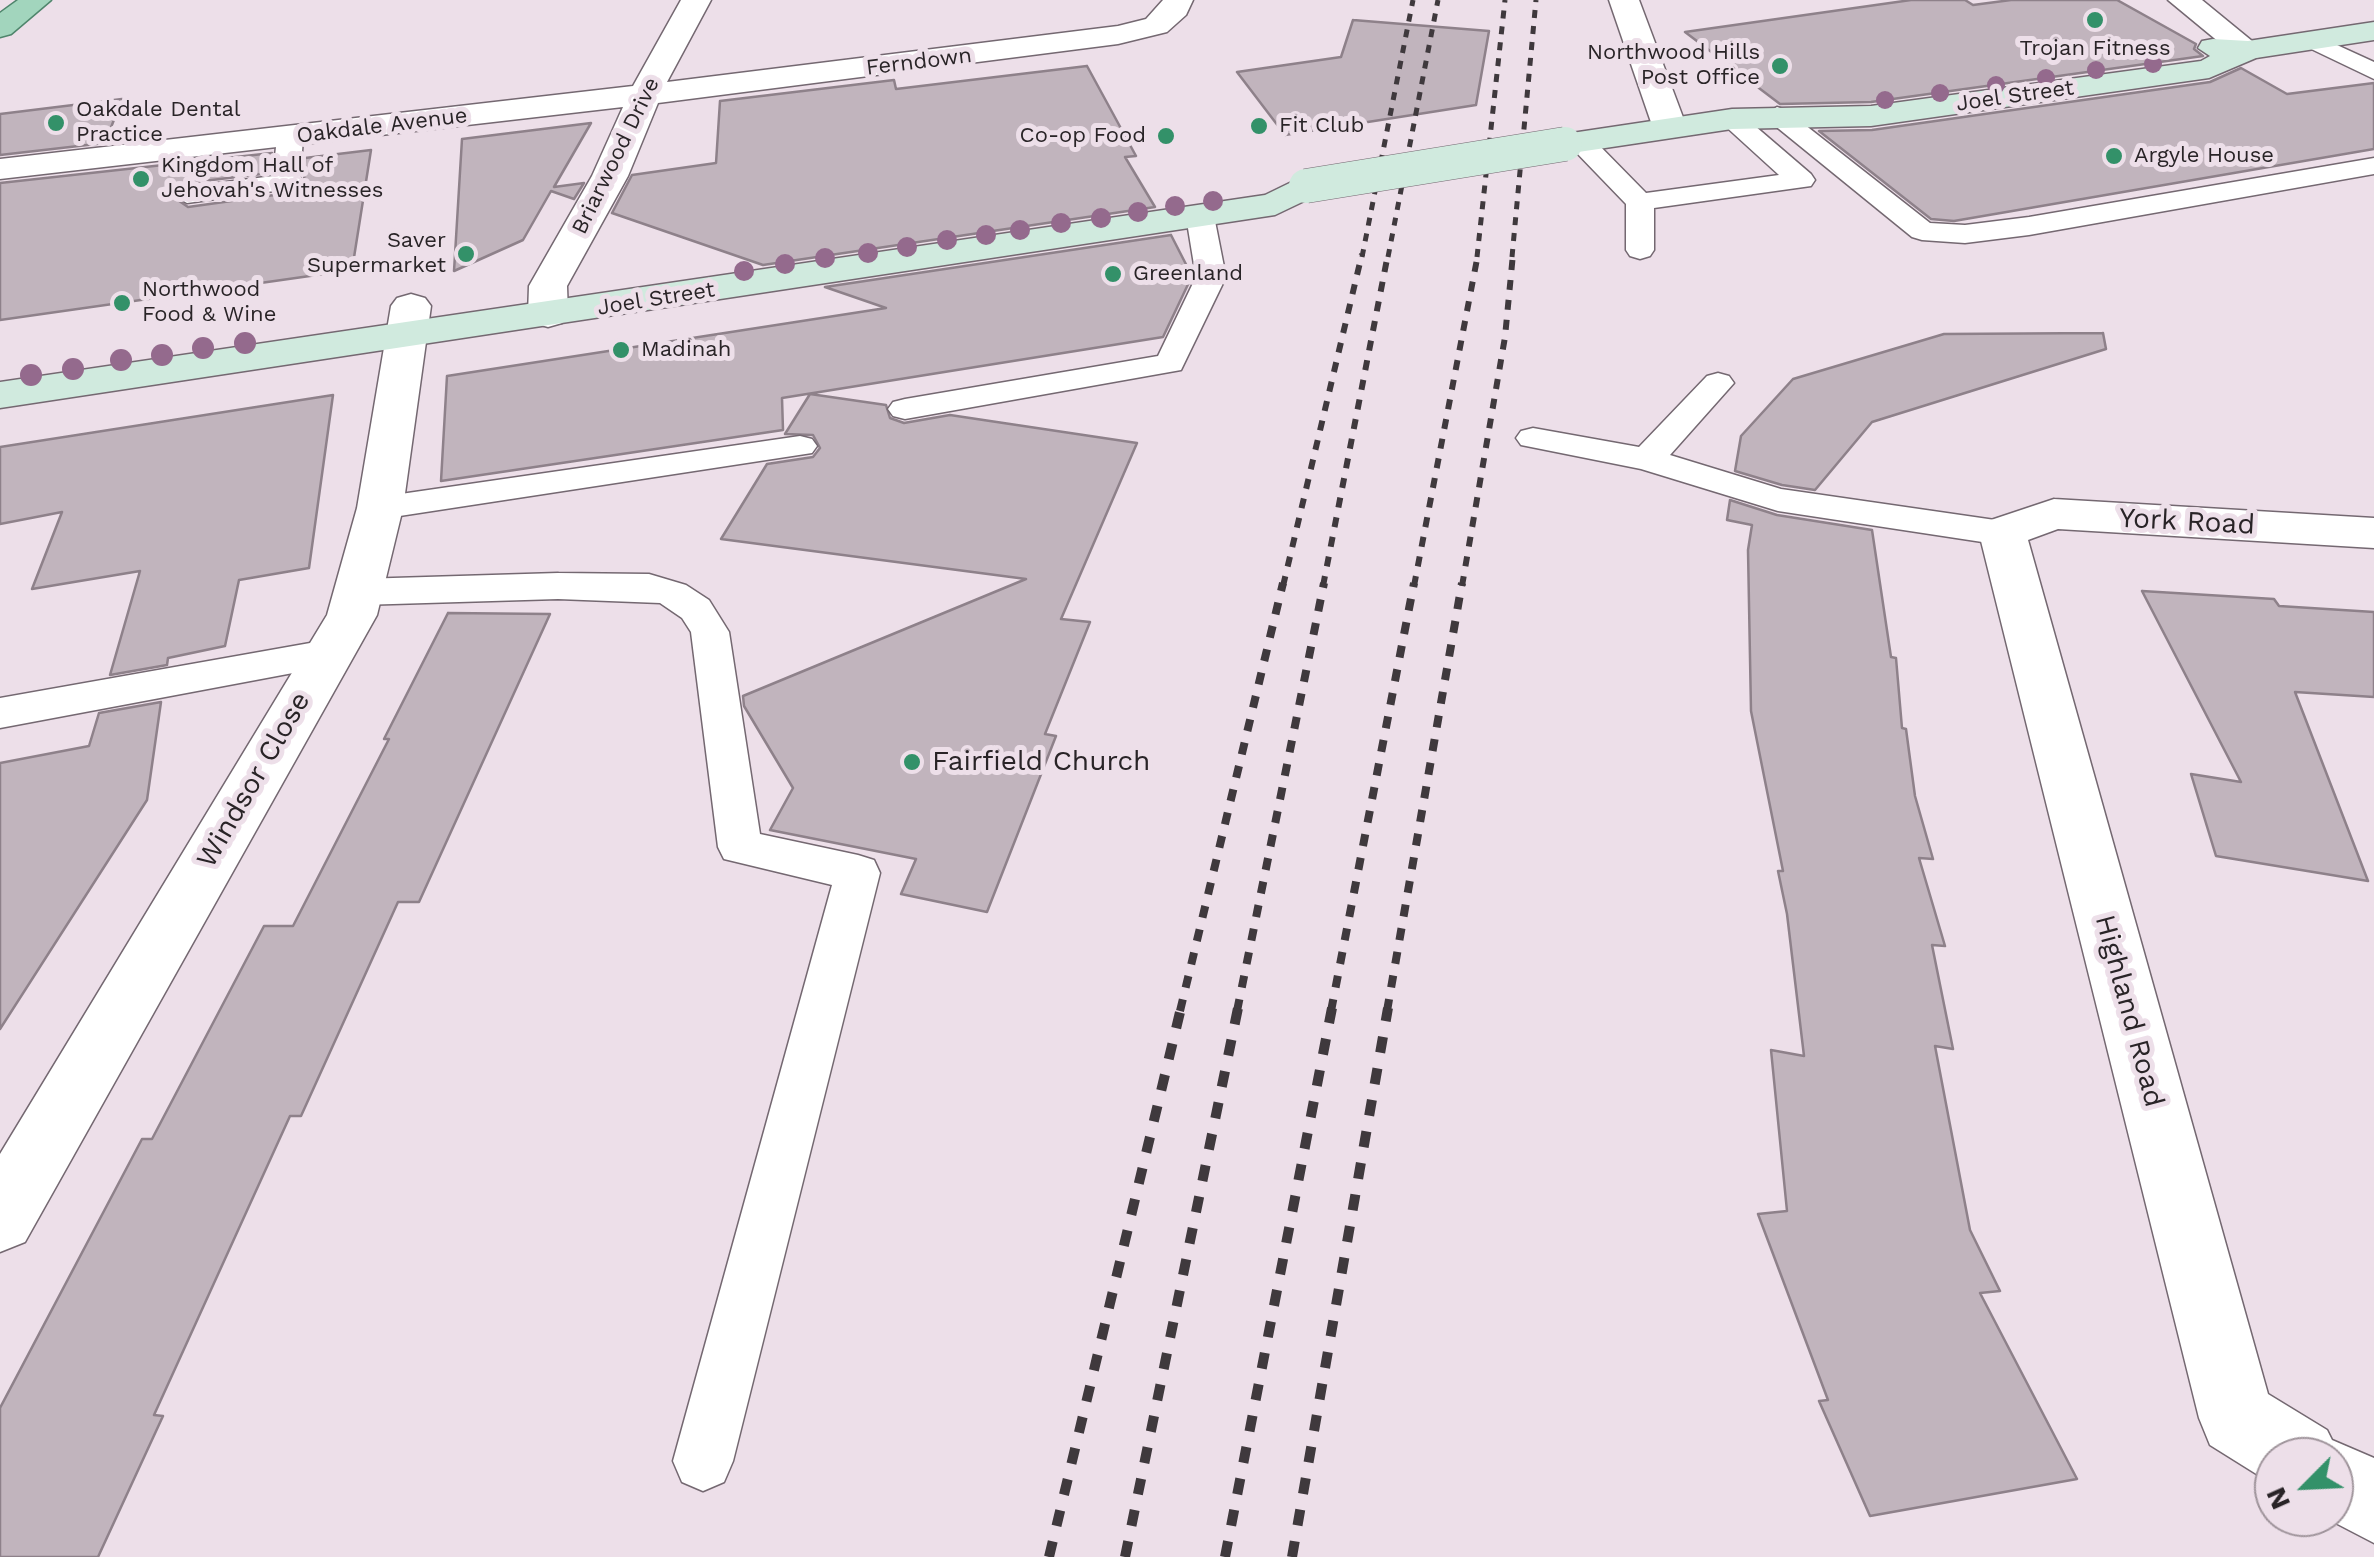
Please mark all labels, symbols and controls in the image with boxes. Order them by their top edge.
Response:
marker: Trojan Fitness [2084,9,2106,31]
place label: Trojan Fitness [2019,36,2171,62]
place label: Northwood Hills Post Office [1587,40,1760,91]
street label: Ferndown [865,42,973,82]
marker: Northwood Hills Post Office [1769,55,1791,77]
street label: Briarwood Drive [567,73,665,239]
street label: Joel Street [1954,75,2076,117]
place label: Oakdale Dental Practice [76,97,241,148]
street label: Oakdale Avenue [295,102,469,150]
marker: Oakdale Dental Practice [45,112,67,134]
place label: Fit Club [1279,113,1364,139]
marker: Fit Club [1248,115,1270,137]
place label: Co-op Food [1020,123,1146,149]
marker: Co-op Food [1155,125,1177,147]
place label: Argyle House [2134,143,2274,169]
marker: Argyle House [2103,145,2125,167]
place label: Kingdom Hall of Jehovah's Witnesses [161,153,383,205]
marker: Kingdom Hall of Jehovah's Witnesses [130,168,152,190]
place label: Saver Supermarket [307,228,446,280]
marker: Saver Supermarket [455,243,477,265]
place label: Greenland [1133,261,1243,287]
marker: Greenland [1102,263,1124,285]
place label: Northwood Food & Wine [142,277,276,328]
street label: Joel Street [595,277,717,321]
marker: Northwood Food & Wine [111,292,133,314]
place label: Madinah [641,337,731,363]
marker: Madinah [610,339,632,361]
street label: York Road [2118,502,2256,542]
street label: Windsor Close [190,686,318,874]
place label: Fairfield Church [932,745,1150,779]
marker: Fairfield Church [901,751,923,773]
street label: Highland Road [2087,911,2171,1111]
north arrow [2254,1437,2354,1537]
text: N [2259,1482,2297,1515]

